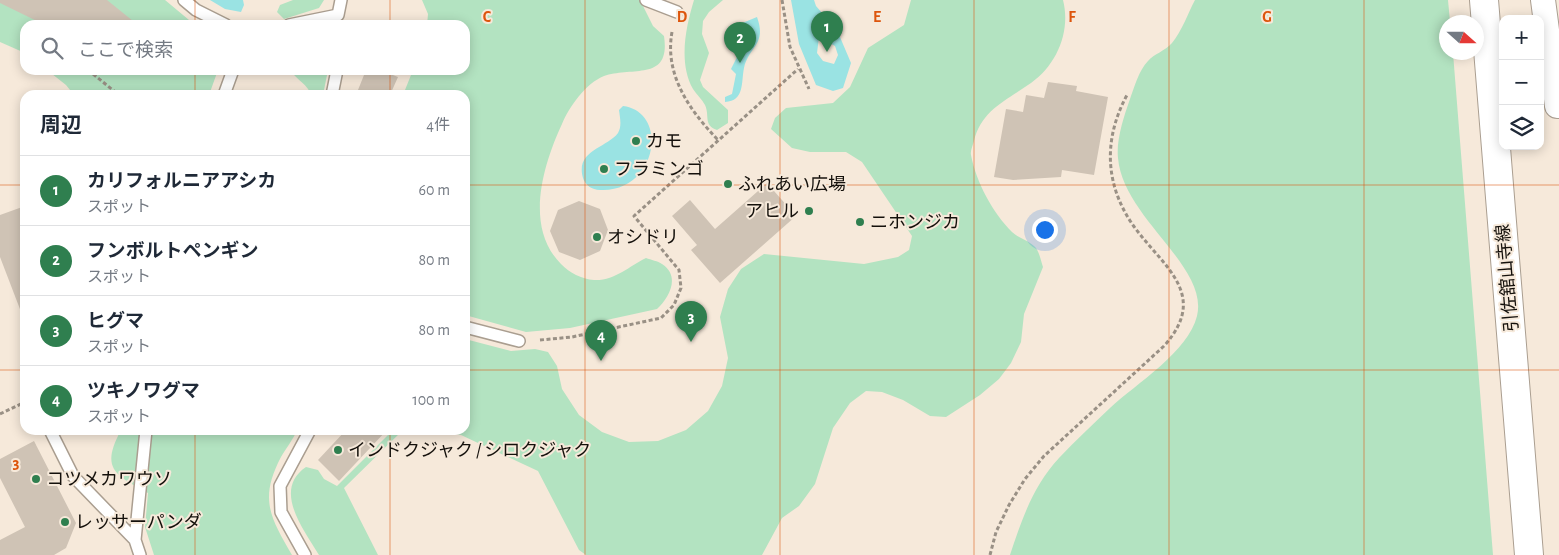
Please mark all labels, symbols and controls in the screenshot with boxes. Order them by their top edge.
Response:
text: C [483,9,492,25]
text: D [677,9,688,25]
text: E [873,9,881,25]
text: F [1068,9,1076,25]
text: G [1262,9,1272,25]
pin: 1 [811,11,843,52]
north arrow [1439,15,1484,60]
map controls [1499,15,1544,150]
button: + [1499,15,1544,60]
search box [20,20,470,75]
pin: 2 [724,22,756,63]
icon: search [38,34,66,62]
text: ここで検索 [78,41,173,60]
button: − [1499,60,1544,105]
button: layers [1499,105,1544,150]
text: 周辺 [40,115,82,136]
text: 4件 [426,117,450,133]
place label: カモ [646,133,682,151]
marker: カモ [630,135,642,147]
place label: フラミンゴ [614,159,704,179]
marker: フラミンゴ [598,163,610,175]
text: カリフォルニアアシカ [87,172,276,191]
place label: ふれあい広場 [738,175,846,194]
marker: ふれあい広場 [722,178,734,190]
text: 1 [53,182,59,198]
text: 60 m [419,182,450,198]
text: スポット [87,199,151,215]
place label: アヒル [745,203,799,221]
marker: アヒル [803,205,815,217]
place label: ニホンジカ [870,213,960,232]
marker: ニホンジカ [854,216,866,228]
your location [1032,217,1058,243]
street label: 引佐舘山寺線 [1492,223,1522,333]
place label: オシドリ [607,229,679,247]
marker: オシドリ [591,231,603,243]
text: フンボルトペンギン [87,242,258,261]
text: 2 [52,252,60,268]
text: 80 m [419,252,450,268]
text: スポット [87,269,151,285]
pin: 3 [675,301,707,342]
text: ヒグマ [87,312,144,331]
pin: 4 [585,320,617,361]
text: 3 [53,322,59,338]
text: 80 m [419,322,450,338]
text: スポット [87,339,151,355]
text: ツキノワグマ [87,382,200,401]
text: 4 [52,392,60,408]
text: 100 m [412,392,450,408]
text: スポット [87,409,151,425]
place label: インドクジャク / シロクジャク [348,441,591,460]
marker: インドクジャク / シロクジャク [332,444,344,456]
text: 3 [13,455,20,471]
place label: コツメカワウソ [46,471,172,489]
marker: コツメカワウソ [30,473,42,485]
place label: レッサーパンダ [75,512,202,532]
marker: レッサーパンダ [59,516,71,528]

